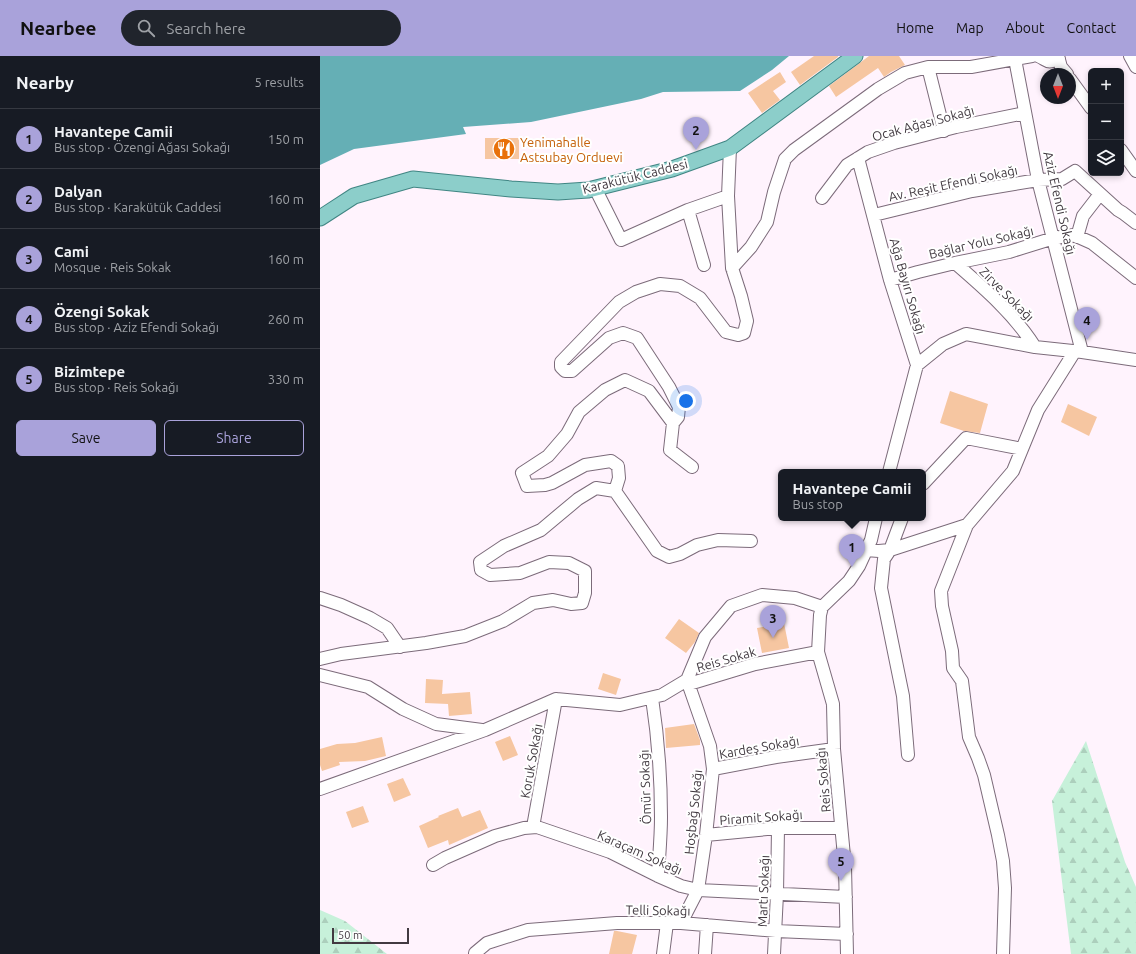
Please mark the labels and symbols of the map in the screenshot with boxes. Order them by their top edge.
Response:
north arrow [1040,68,1076,104]
street label: Ocak Ağası Sokağı [870,103,976,143]
pin: 2 [683,117,709,150]
place label: Yenimahalle Astsubay Orduevi [520,135,623,164]
restaurant icon: Yenimahalle Astsubay Orduevi [491,136,517,162]
street label: Aziz Efendi Sokağı [1041,150,1079,256]
street label: Karakütük Caddesi [581,156,689,196]
street label: Av. Reşit Efendi Sokağı [887,162,1019,204]
street label: Bağlar Yolu Sokağı [927,223,1035,261]
street label: Ağa Bayırı Sokağı [888,236,928,336]
street label: Zirve Sokağı [977,264,1037,324]
pin: 4 [1074,307,1100,340]
your location [676,391,696,411]
pin: 1 [839,534,865,567]
pin: 3 [760,605,786,638]
street label: Reis Sokak [695,644,758,674]
street label: Koruk Sokağı [518,723,544,799]
street label: Kardeş Sokağı [718,733,800,761]
street label: Reis Sokağı [813,747,833,813]
street label: Ömür Sokağı [636,749,653,825]
street label: Hoşbağ Sokağı [682,769,704,855]
street label: Piramit Sokağı [719,807,803,827]
street label: Karaçam Sokağı [595,827,685,877]
pin: 5 [828,848,854,881]
street label: Martı Sokağı [755,855,771,927]
street label: Telli Sokağı [625,902,691,918]
scale bar [332,926,409,945]

